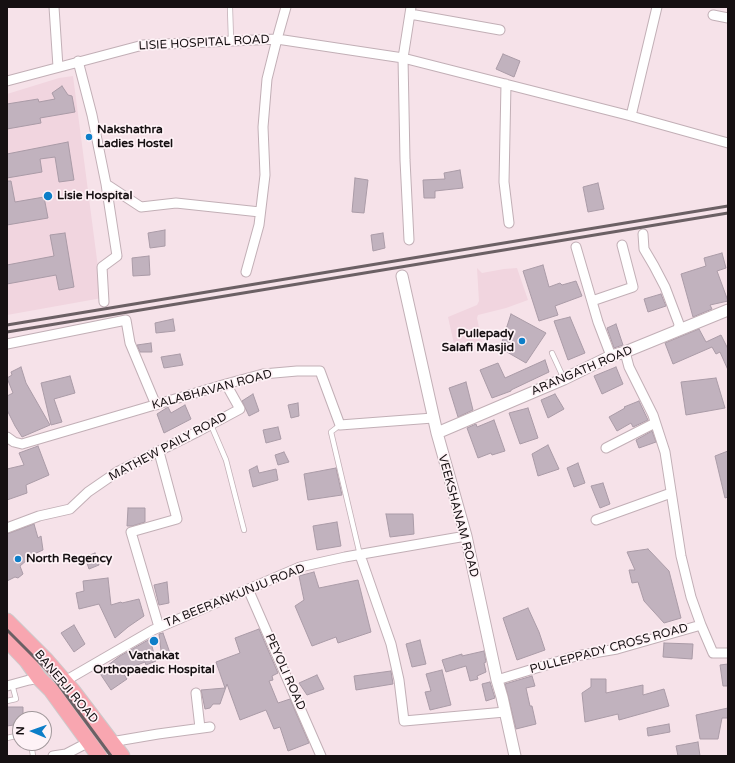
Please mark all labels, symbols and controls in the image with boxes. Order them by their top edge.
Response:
street label: LISIE HOSPITAL ROAD [138,32,270,54]
place label: Nakshathra Ladies Hostel [97,123,173,151]
marker: Nakshathra Ladies Hostel [84,132,94,142]
place label: Lisie Hospital [57,189,132,203]
marker: Lisie Hospital [42,190,54,202]
place label: Pullepady Salafi Masjid [442,327,514,355]
marker: Pullepady Salafi Masjid [517,336,527,346]
street label: ARANGATH ROAD [529,343,635,399]
street label: KALABHAVAN ROAD [150,367,274,413]
street label: MATHEW PAILY ROAD [106,410,230,484]
street label: VEEKSHANAM ROAD [435,453,481,579]
place label: North Regency [26,552,112,566]
marker: North Regency [13,554,23,564]
street label: TA BEERANKUNJU ROAD [163,561,307,631]
street label: PULLEPPADY CROSS ROAD [528,621,690,677]
street label: PEYOLI ROAD [262,631,308,713]
marker: Vathakat Orthopaedic Hospital [148,635,160,647]
street label: BANERJI ROAD [31,647,101,727]
place label: Vathakat Orthopaedic Hospital [93,649,215,677]
north arrow [12,711,52,751]
text: N [14,726,27,735]

